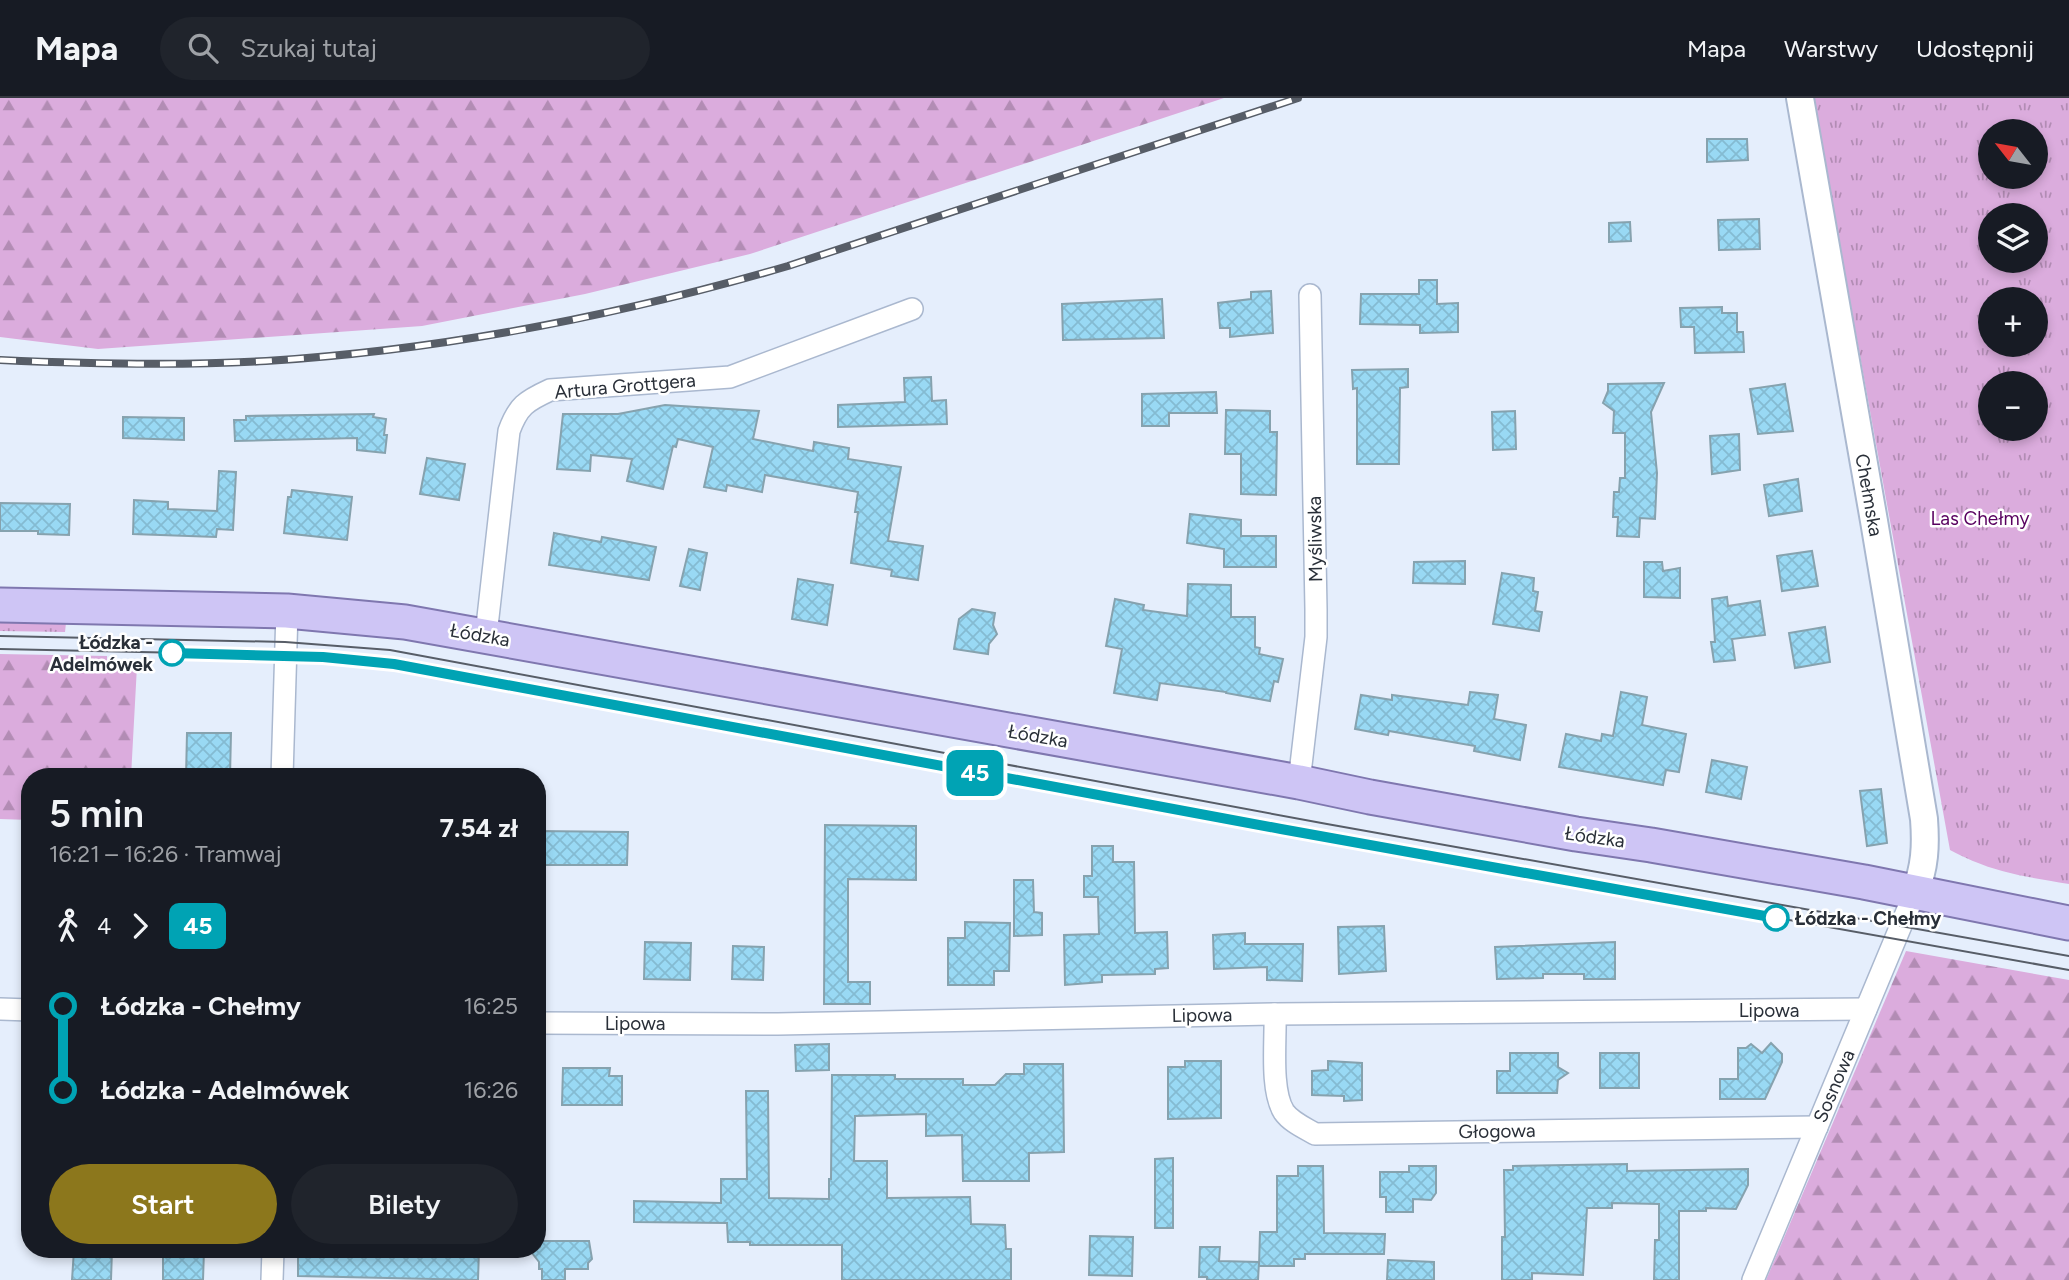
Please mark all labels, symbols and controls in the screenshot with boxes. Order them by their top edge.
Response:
search box [160,17,650,80]
text: Mapa [35,29,118,68]
icon: search [184,29,222,67]
text: Szukaj tutaj [240,32,377,64]
text: Mapa [1687,34,1746,63]
text: Warstwy [1784,34,1878,63]
text: Udostępnij [1916,34,2034,63]
north arrow [1978,119,2048,189]
map controls [1978,119,2048,441]
button: layers [1978,203,2048,273]
button: + [1978,287,2048,357]
street label: Artura Grottgera [553,368,697,404]
button: − [1978,371,2048,441]
street label: Chełmska [1850,452,1888,538]
street label: Myśliwska [1303,496,1327,582]
park label: Las Chełmy [1930,507,2030,530]
street label: Łódzka [448,618,512,652]
place label: Łódzka - Adelmówek [50,631,154,676]
marker: Łódzka - Adelmówek [159,640,185,666]
street label: Łódzka [1006,719,1070,753]
line badge: 45 [944,750,1006,796]
text: 45 [960,758,990,787]
text: 5 min [49,791,144,837]
text: 7.54 zł [440,812,518,844]
street label: Łódzka [1564,821,1626,853]
text: 16:21 – 16:26 · Tramwaj [49,840,281,868]
marker: Łódzka - Chełmy [1763,905,1789,931]
icon: walk [49,907,87,945]
icon: forward [121,907,159,945]
place label: Łódzka - Chełmy [1795,907,1941,930]
text: 45 [183,911,212,940]
text: 4 [97,912,111,940]
text: Łódzka - Chełmy [101,990,301,1022]
text: 16:25 [464,992,518,1020]
street label: Lipowa [1739,999,1799,1022]
street label: Lipowa [1171,1003,1233,1027]
street label: Lipowa [605,1012,665,1035]
street label: Sosnowa [1808,1046,1860,1126]
text: Łódzka - Adelmówek [101,1074,350,1106]
text: 16:26 [464,1076,518,1104]
street label: Głogowa [1458,1119,1536,1143]
button: Start [49,1164,277,1244]
button: Bilety [291,1164,518,1244]

